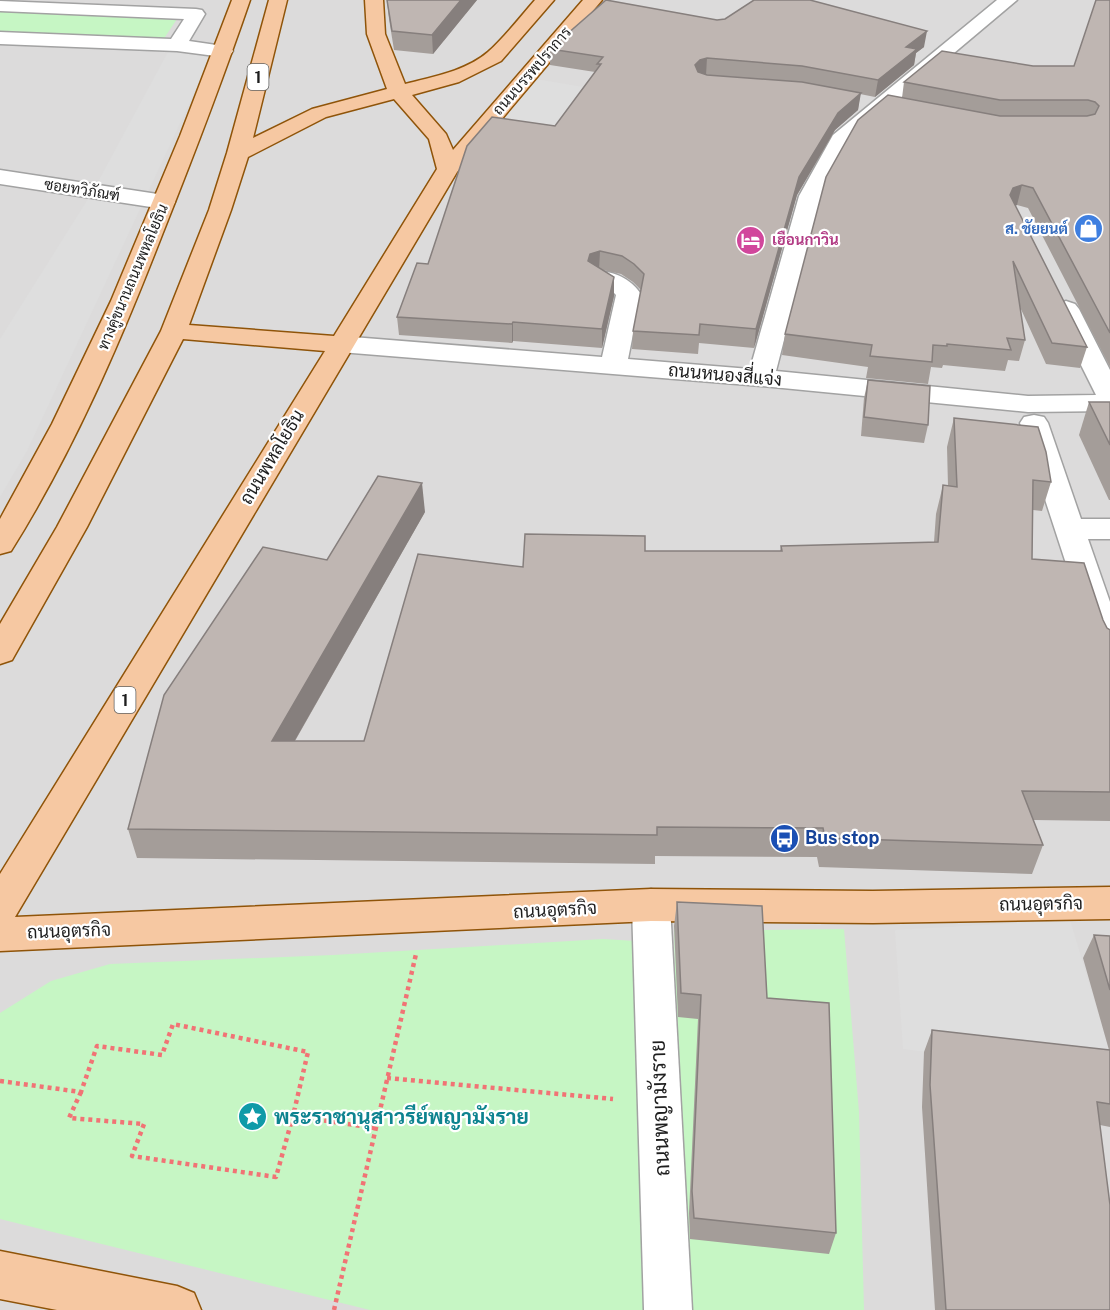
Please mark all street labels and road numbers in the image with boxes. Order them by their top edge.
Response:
street label: ถนนบรรพปราการ [489,23,574,118]
road number: 1 [248,64,268,90]
street label: ซอยทวิภัณฑ์ [43,174,121,204]
street label: ทางคู่ขนานถนนพหลโยธิน [93,201,173,353]
street label: ถนนหนองสี่แจ่ง [667,354,783,390]
street label: ถนนพหลโยธิน [233,405,308,508]
road number: 1 [114,687,136,713]
street label: ถนนอุตรกิจ [999,892,1083,917]
street label: ถนนอุตรกิจ [512,897,598,924]
street label: ถนนอุตรกิจ [27,919,111,944]
street label: ถนนพญามังราย [645,1039,674,1177]

